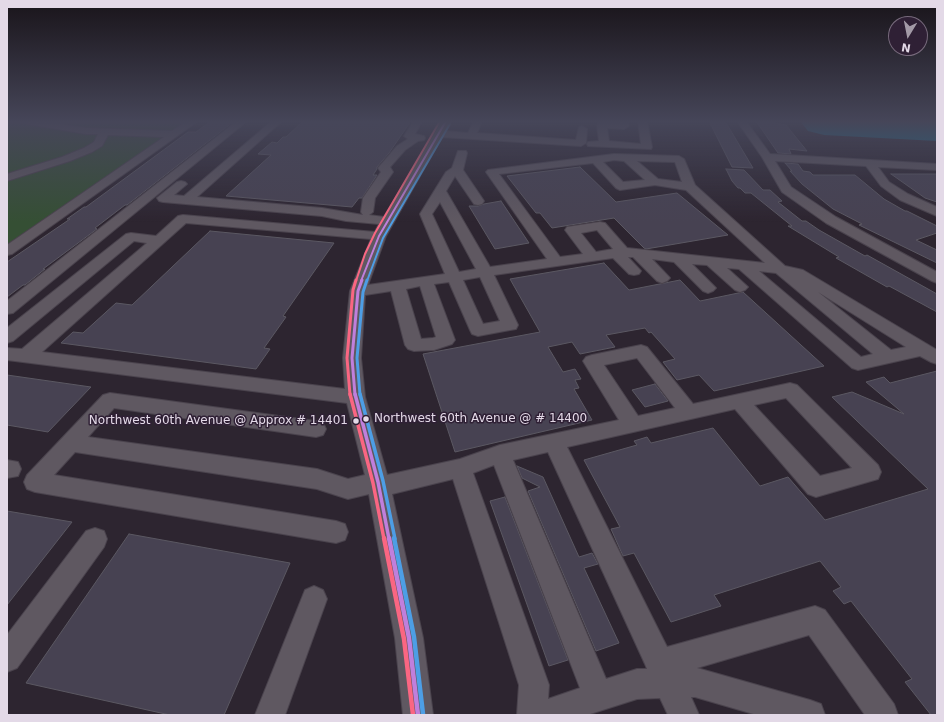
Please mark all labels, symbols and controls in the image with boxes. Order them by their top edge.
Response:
north arrow [888,16,928,56]
text: N [900,40,912,55]
place label: Northwest 60th Avenue @ # 14400 [374,412,587,426]
place label: Northwest 60th Avenue @ Approx # 14401 [89,414,348,428]
marker: Northwest 60th Avenue @ # 14400 [361,414,371,424]
marker: Northwest 60th Avenue @ Approx # 14401 [351,416,361,426]

